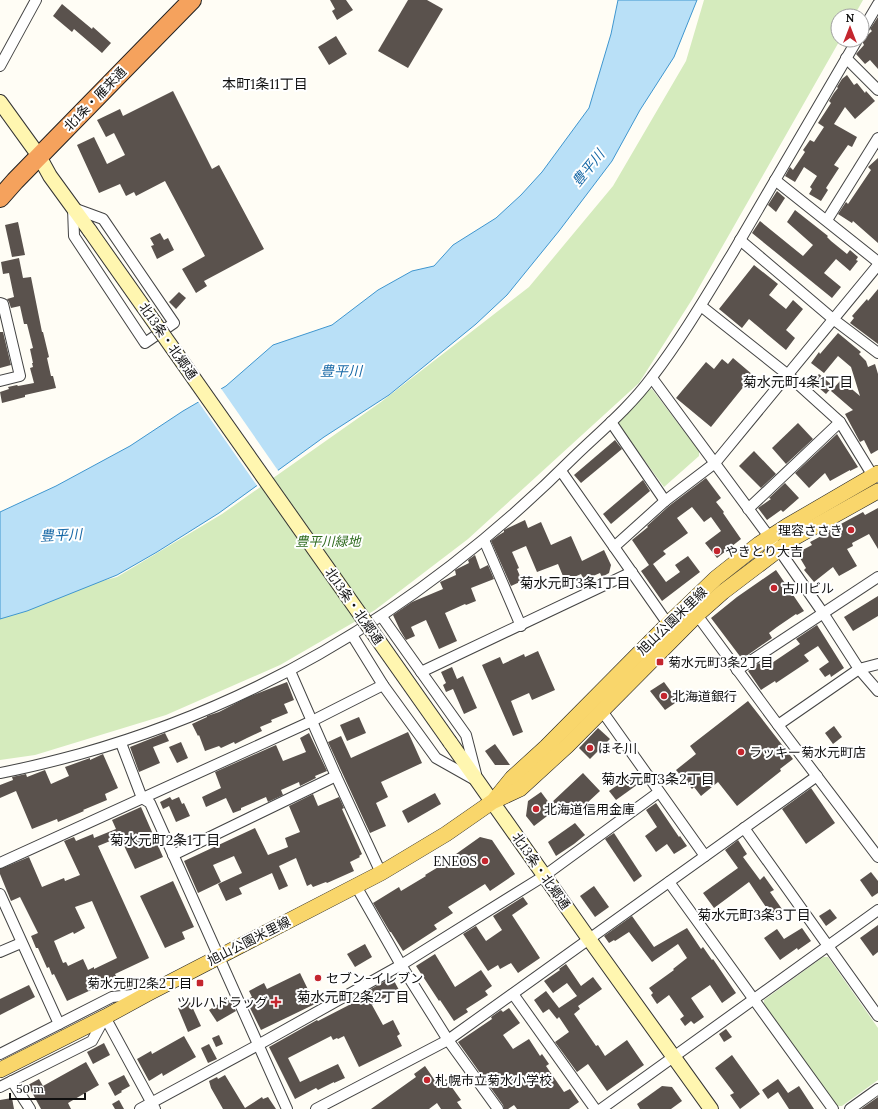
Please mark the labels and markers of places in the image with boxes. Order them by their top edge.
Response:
place label: 理容ささき [778,522,843,539]
marker: 理容ささき [846,525,856,535]
place label: やきとり大吉 [725,543,803,560]
marker: やきとり大吉 [712,546,722,556]
place label: 古川ビル [782,580,834,597]
marker: 古川ビル [769,583,779,593]
place label: 菊水元町3条2丁目 [668,654,773,671]
marker: 菊水元町3条2丁目 [655,657,665,667]
place label: 北海道銀行 [672,688,737,705]
marker: 北海道銀行 [659,691,669,701]
place label: ほそ川 [598,740,637,757]
marker: ほそ川 [585,743,595,753]
place label: ラッキー菊水元町店 [749,744,866,761]
marker: ラッキー菊水元町店 [736,747,746,757]
place label: 北海道信用金庫 [544,801,635,818]
marker: 北海道信用金庫 [531,804,541,814]
place label: ENEOS [433,853,477,870]
marker: ENEOS [480,856,490,866]
place label: セブン-イレブン [326,970,423,987]
marker: セブン-イレブン [313,973,323,983]
place label: 菊水元町2条2丁目 [87,975,192,992]
marker: 菊水元町2条2丁目 [195,978,205,988]
place label: ツルハドラッグ [177,994,268,1011]
marker: ツルハドラッグ [271,997,281,1007]
place label: 札幌市立菊水小学校 [435,1072,552,1089]
marker: 札幌市立菊水小学校 [422,1075,432,1085]

